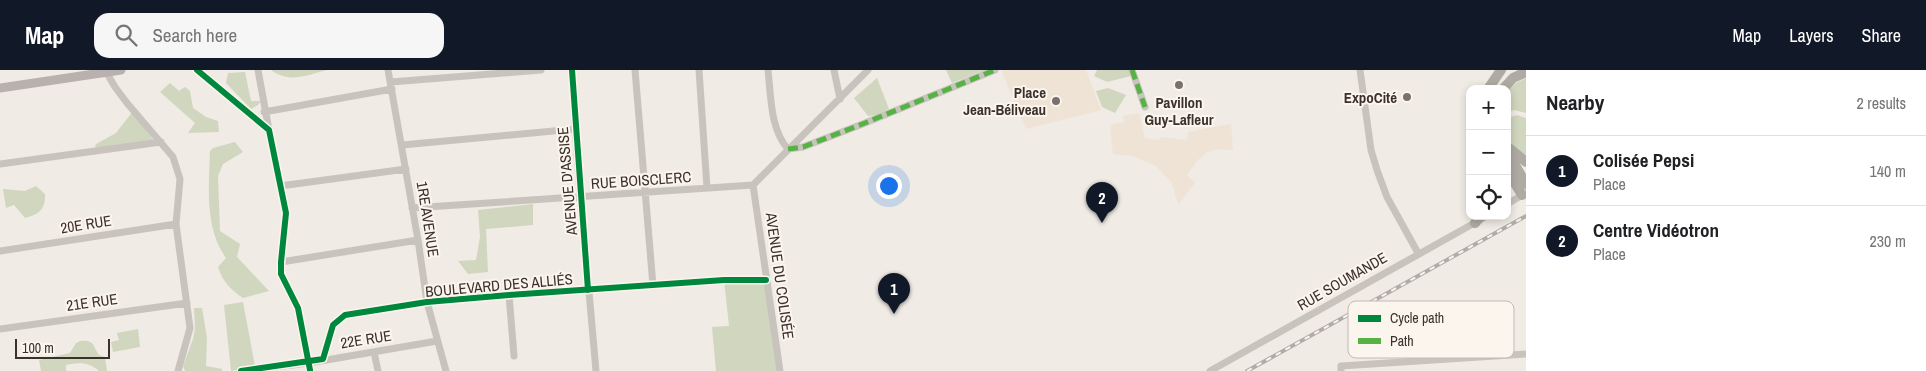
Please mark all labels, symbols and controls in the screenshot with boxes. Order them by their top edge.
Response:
search box [94,13,444,58]
text: Map [25,19,64,51]
icon: search [112,21,140,49]
text: Search here [152,22,237,48]
text: Map [1733,23,1761,48]
text: Layers [1789,23,1834,48]
text: Share [1862,23,1901,48]
marker: Pavillon Guy-Lafleur [1173,79,1185,91]
place label: Place Jean-Béliveau [963,82,1046,120]
map controls [1466,85,1511,220]
button: + [1466,85,1511,130]
place label: ExpoCité [1344,87,1397,108]
text: Nearby [1546,88,1604,117]
marker: ExpoCité [1401,91,1413,103]
place label: Pavillon Guy-Lafleur [1144,92,1214,130]
text: 2 results [1856,92,1906,114]
marker: Place Jean-Béliveau [1050,95,1062,107]
street label: AVENUE D'ASSISE [552,126,582,237]
button: − [1466,130,1511,175]
text: Colisée Pepsi [1593,147,1694,173]
text: 1 [1558,160,1566,182]
text: 140 m [1870,160,1906,182]
street label: RUE BOISCLERC [590,166,692,194]
your location [876,173,902,199]
text: Place [1593,173,1626,195]
button: locate [1466,175,1511,220]
street label: 1RE AVENUE [412,180,444,258]
pin: 2 [1086,182,1118,223]
street label: 20E RUE [59,210,113,238]
street label: AVENUE DU COLISÉE [761,210,799,341]
text: Centre Vidéotron [1593,217,1719,243]
text: 2 [1558,230,1566,252]
text: 230 m [1870,230,1906,252]
text: Place [1593,243,1626,265]
street label: RUE SOUMANDE [1293,247,1391,315]
street label: BOULEVARD DES ALLIÉS [424,268,574,302]
pin: 1 [878,273,910,314]
street label: 21E RUE [65,288,119,316]
legend [1348,301,1514,358]
text: Cycle path [1390,309,1444,327]
street label: 22E RUE [339,325,393,353]
text: Path [1390,332,1414,350]
scale bar [15,336,110,359]
text: 100 m [22,339,54,357]

